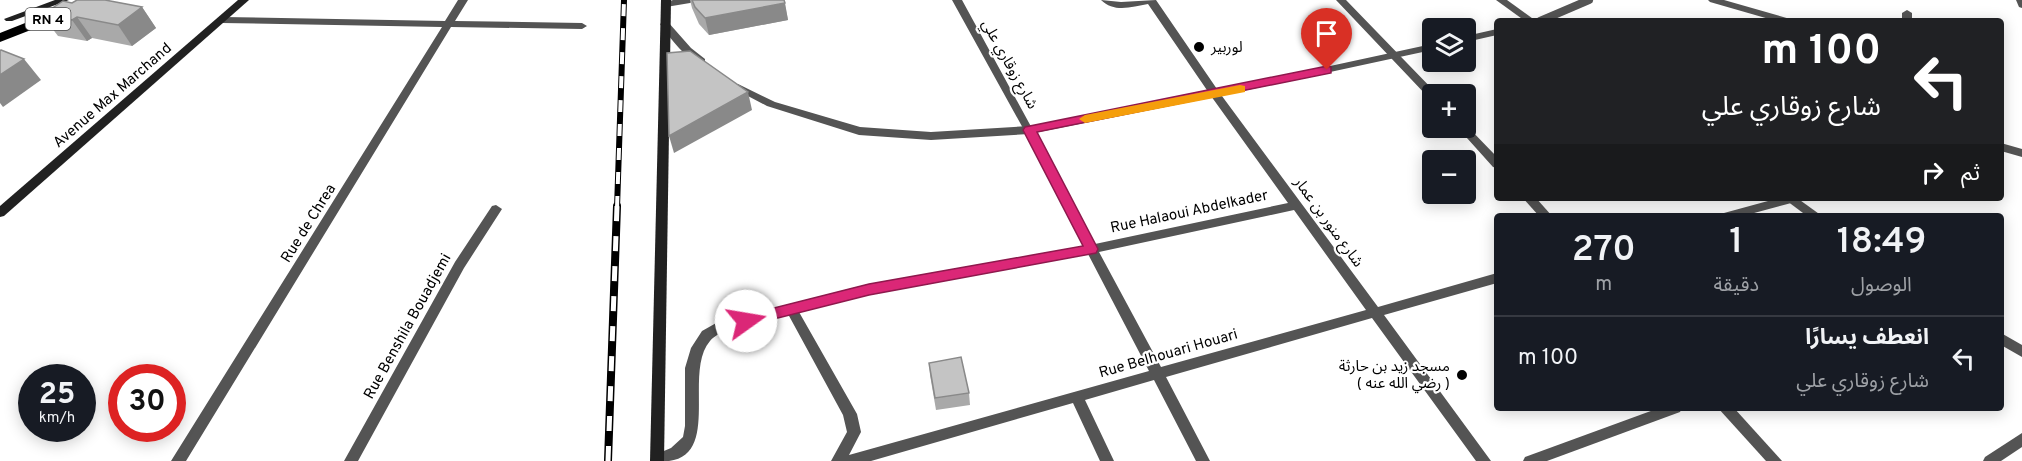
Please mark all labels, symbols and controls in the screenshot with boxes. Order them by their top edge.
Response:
road number: RN 4 [26,8,70,30]
pin [1301,8,1352,70]
street label: شارع زوقاري علي [975,17,1041,114]
icon: arrive [1310,17,1343,50]
map controls [1422,18,1476,204]
button: layers [1422,18,1476,72]
text: 100 m [1762,26,1881,79]
street label: Avenue Max Marchand [50,39,176,153]
place label: لوربير [1210,39,1243,58]
marker: لوربير [1192,40,1206,54]
icon: left [1902,42,1980,120]
button: + [1422,84,1476,138]
text: شارع زوقاري علي [1702,91,1881,125]
button: − [1422,150,1476,204]
icon: right [1916,156,1949,189]
text: ثم [1961,161,1980,188]
street label: شارع منور بن عمار [1287,173,1367,272]
street label: Rue de Chrea [278,181,341,267]
street label: Rue Halaoui Abdelkader [1109,186,1270,238]
text: 1 [1729,220,1743,266]
text: 18:49 [1837,220,1926,266]
text: 270 [1572,228,1636,274]
street label: Rue Benshila Bouadjemi [360,251,456,403]
text: m [1595,272,1612,298]
text: دقيقة [1713,273,1759,299]
text: الوصول [1851,273,1912,299]
position arrow [714,289,778,353]
text: انعطف يسارًا [1805,325,1929,352]
street label: Rue Belhouari Houari [1097,326,1240,383]
icon: left [1947,342,1980,375]
text: 100 m [1518,345,1578,372]
place label: مسجد زيد بن حارثة ( رضي الله عنه ) [1339,358,1450,394]
speed limit sign: 30 [108,364,186,442]
marker: مسجد زيد بن حارثة ( رضي الله عنه ) [1455,368,1469,382]
text: شارع زوقاري علي [1796,369,1929,395]
text: 25 [39,377,75,414]
text: km/h [39,409,75,428]

